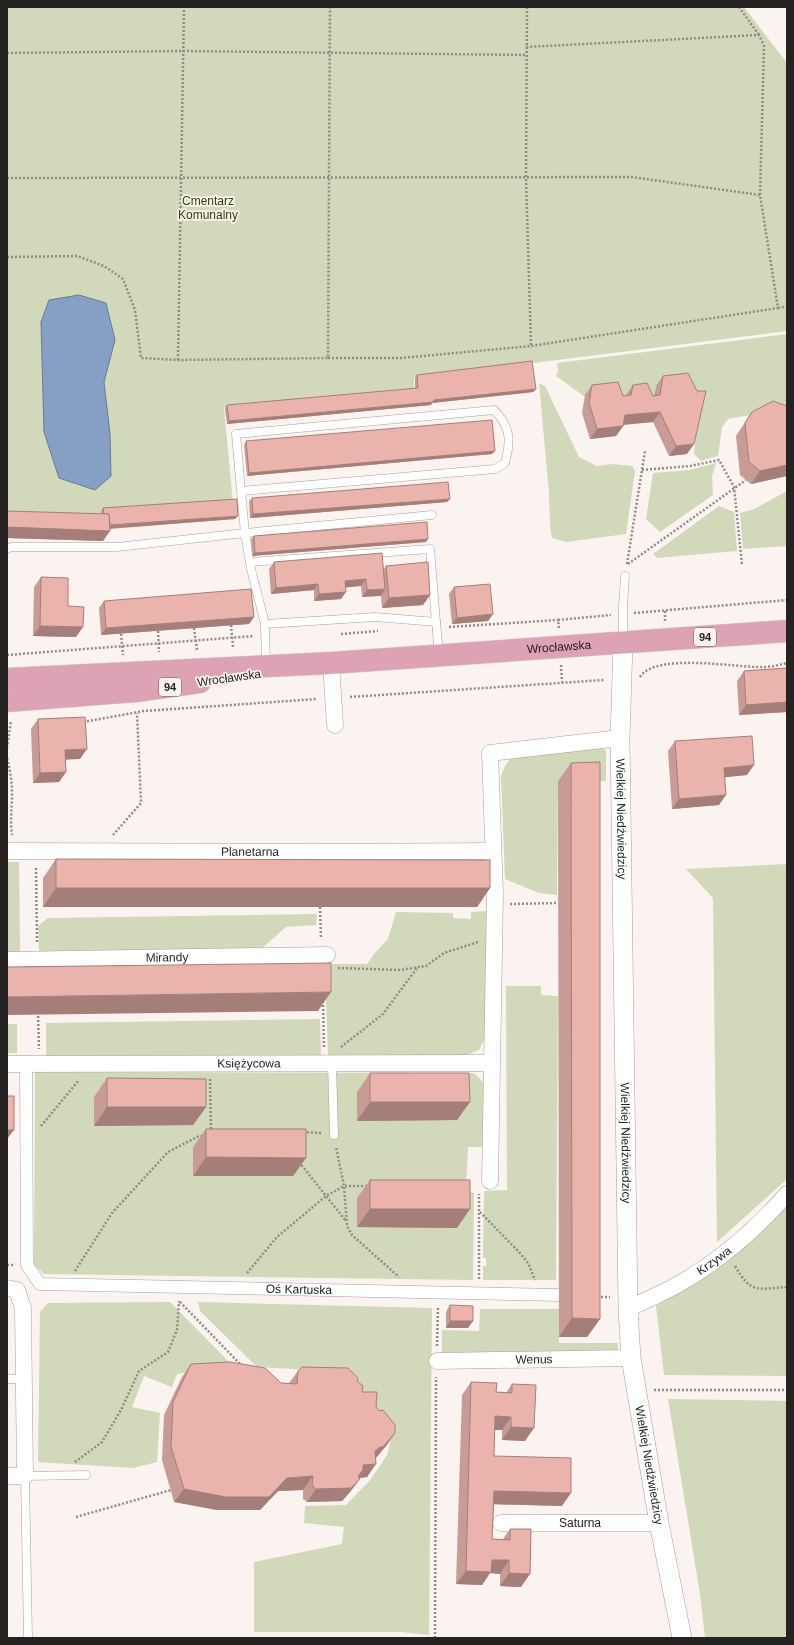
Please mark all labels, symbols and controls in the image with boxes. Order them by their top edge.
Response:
park label: Cmentarz Komunalny [178,194,238,222]
road number: 94 [694,628,716,646]
street label: Wrocławska [526,638,592,656]
street label: Wrocławska [196,667,262,689]
road number: 94 [159,678,181,696]
street label: Wielkiej Niedźwiedzicy [613,758,629,879]
street label: Planetarna [221,845,279,859]
street label: Mirandy [146,950,188,965]
street label: Księżycowa [217,1056,281,1071]
street label: Wielkiej Niedźwiedzicy [618,1082,634,1203]
street label: Krzywa [694,1243,734,1278]
street label: Oś Kartuska [266,1282,332,1297]
street label: Wenus [515,1352,553,1367]
street label: Wielkiej Niedźwiedzicy [632,1405,666,1526]
street label: Saturna [559,1516,601,1530]

